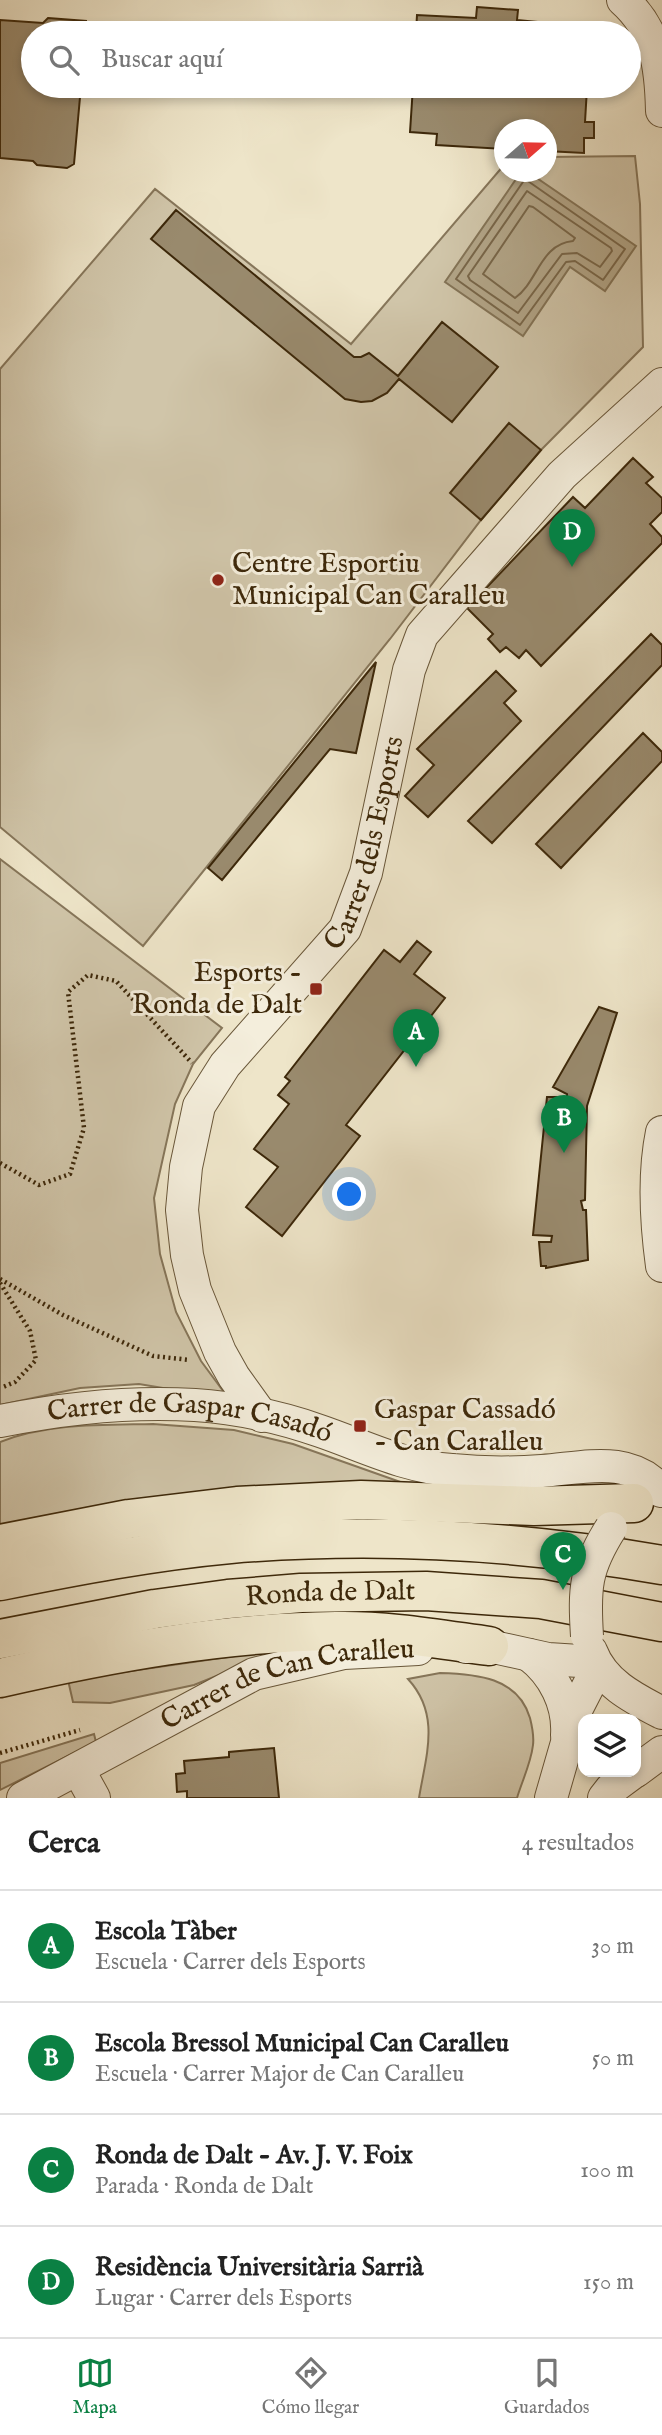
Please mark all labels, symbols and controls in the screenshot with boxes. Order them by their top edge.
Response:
search box [21,21,641,98]
icon: search [45,41,83,79]
text: Buscar aquí [101,43,223,76]
north arrow [494,119,557,182]
pin: D [549,509,595,567]
place label: Centre Esportiu Municipal Can Caralleu [232,547,506,614]
marker: Centre Esportiu Municipal Can Caralleu [210,572,226,588]
street label: Carrer dels Esports [316,733,412,958]
place label: Esports - Ronda de Dalt [132,956,302,1023]
marker: Esports - Ronda de Dalt [308,981,324,997]
pin: A [393,1009,439,1067]
pin: B [541,1095,587,1153]
your location [332,1177,366,1211]
street label: Carrer de Gaspar Casadó [45,1386,337,1451]
place label: Gaspar Cassadó - Can Caralleu [374,1393,556,1460]
marker: Gaspar Cassadó - Can Caralleu [352,1418,368,1434]
pin: C [540,1532,586,1590]
street label: Ronda de Dalt [244,1574,416,1615]
street label: Carrer de Can Caralleu [155,1632,415,1738]
map controls [578,1714,641,1777]
button: layers [578,1714,641,1777]
text: Cerca [28,1825,100,1863]
text: 4 resultados [522,1829,634,1858]
text: Escola Tàber [95,1915,237,1948]
text: A [43,1932,59,1961]
text: 30 m [591,1932,634,1961]
text: Escuela · Carrer dels Esports [95,1948,366,1977]
text: Escola Bressol Municipal Can Caralleu [95,2027,509,2060]
text: B [43,2044,59,2073]
text: 50 m [592,2044,634,2073]
text: Escuela · Carrer Major de Can Caralleu [95,2060,464,2089]
text: Ronda de Dalt - Av. J. V. Foix [95,2139,413,2172]
text: C [43,2156,59,2185]
text: 100 m [580,2156,634,2185]
text: Parada · Ronda de Dalt [95,2172,313,2201]
text: Residència Universitària Sarrià [95,2251,424,2284]
text: D [42,2268,60,2297]
text: 150 m [583,2268,634,2297]
text: Lugar · Carrer dels Esports [95,2284,352,2313]
tab: Mapa [72,2354,117,2420]
tab: Cómo llegar [262,2354,359,2420]
tab: Guardados [504,2354,590,2420]

